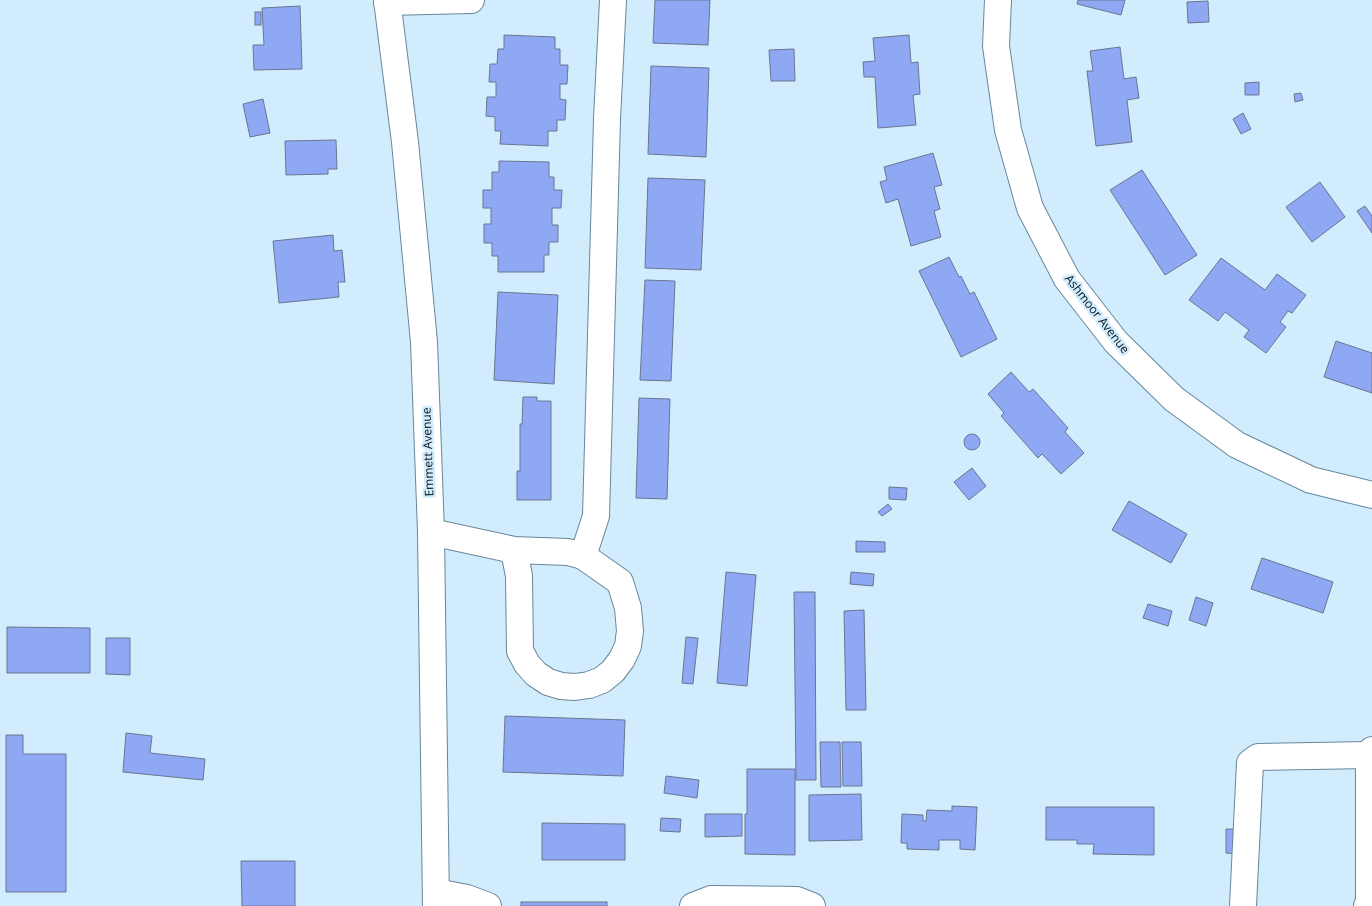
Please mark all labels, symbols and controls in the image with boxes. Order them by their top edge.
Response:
street label: Ashmoor Avenue [1061,271,1134,357]
street label: Emmett Avenue [417,407,438,497]

